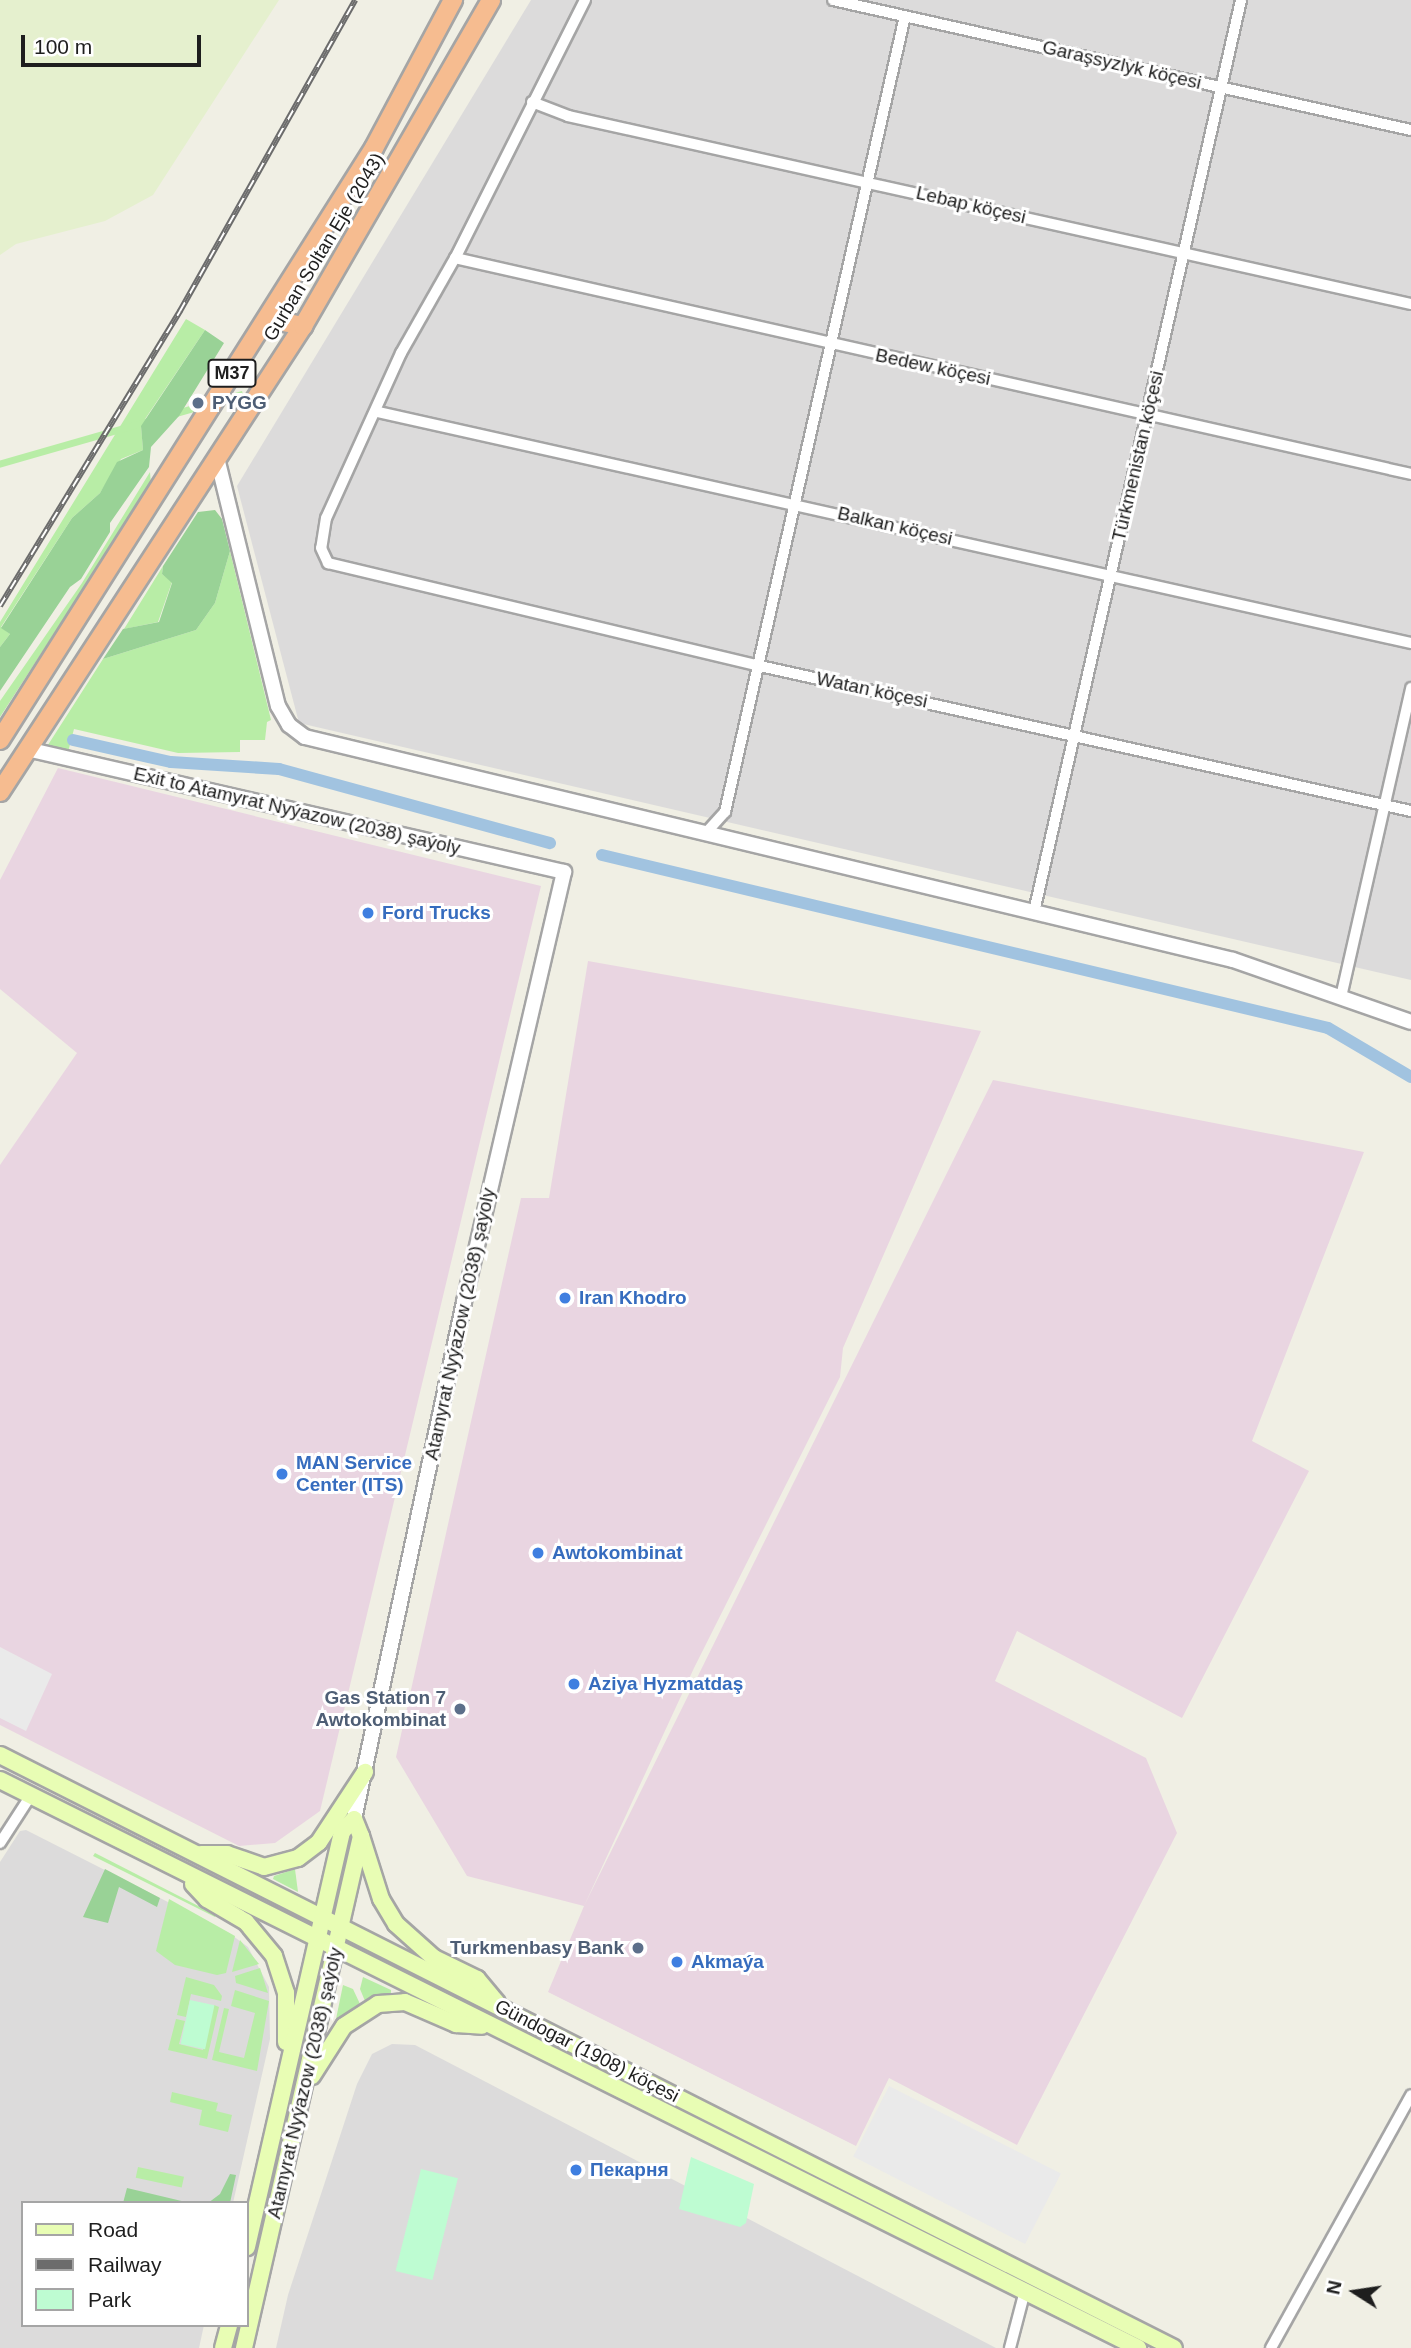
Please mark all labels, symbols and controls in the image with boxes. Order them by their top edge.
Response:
scale bar [24,21,205,65]
text: 100 m [34,35,92,58]
street label: Garaşsyzlyk köçesi [1040,36,1204,94]
street label: Gurban Soltan Eje (2043) [259,149,389,345]
street label: Lebap köçesi [914,181,1028,229]
street label: Bedew köçesi [873,344,993,390]
road number: M37 [206,358,258,388]
street label: Türkmenistan köçesi [1107,369,1169,543]
place label: PYGG [212,392,267,414]
marker: PYGG [190,395,206,411]
street label: Balkan köçesi [835,502,955,550]
street label: Watan köçesi [814,667,930,713]
street label: Exit to Atamyrat Nyýazow (2038) şaýoly [131,762,463,860]
place label: Ford Trucks [382,902,491,924]
marker: Ford Trucks [360,905,376,921]
street label: Atamyrat Nyýazow (2038) şaýoly [420,1186,500,1462]
place label: Iran Khodro [579,1287,687,1309]
marker: Iran Khodro [557,1290,573,1306]
place label: MAN Service Center (ITS) [296,1452,412,1496]
marker: MAN Service Center (ITS) [274,1466,290,1482]
place label: Awtokombinat [552,1542,683,1564]
marker: Awtokombinat [530,1545,546,1561]
place label: Aziya Hyzmatdaş [588,1673,743,1695]
marker: Aziya Hyzmatdaş [566,1676,582,1692]
place label: Gas Station 7 Awtokombinat [315,1687,446,1731]
marker: Gas Station 7 Awtokombinat [452,1701,468,1717]
place label: Turkmenbasy Bank [450,1937,624,1959]
marker: Turkmenbasy Bank [630,1940,646,1956]
street label: Atamyrat Nyýazow (2038) şaýoly [263,1945,347,2221]
place label: Аkmaýa [691,1951,764,1973]
marker: Аkmaýa [669,1954,685,1970]
street label: Gündogar (1908) köçesi [491,1995,683,2107]
place label: Пекарня [590,2159,668,2181]
marker: Пекарня [568,2162,584,2178]
legend [21,2201,248,2327]
text: Road [88,2218,138,2241]
text: Railway [88,2253,162,2276]
north arrow [1320,2257,1390,2327]
text: N [1322,2279,1346,2296]
text: Park [88,2288,131,2311]

